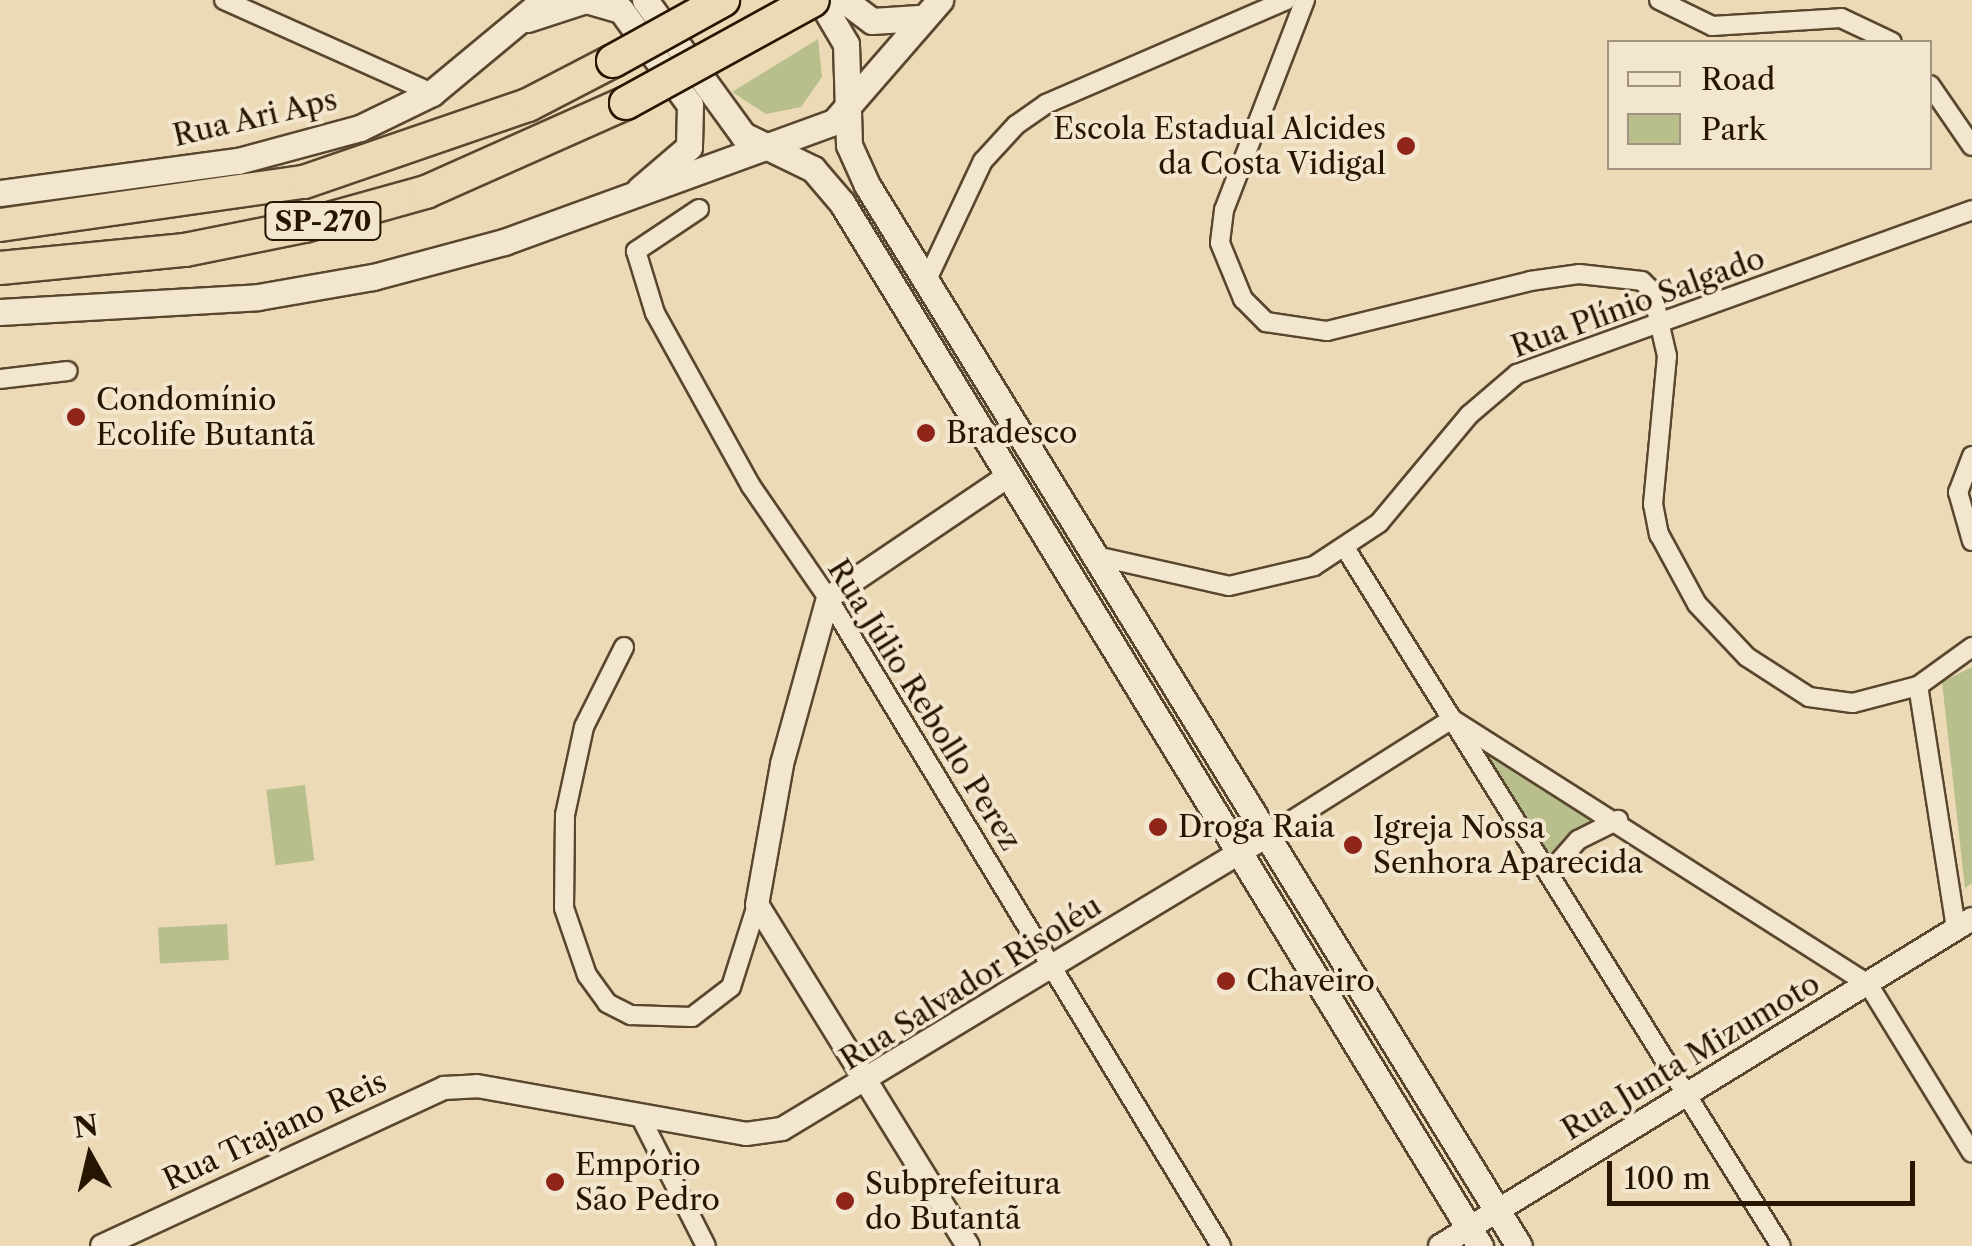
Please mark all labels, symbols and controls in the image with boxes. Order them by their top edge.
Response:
legend [1607,40,1932,170]
text: Road [1701,61,1775,98]
street label: Rua Ari Aps [168,81,342,155]
place label: Escola Estadual Alcides da Costa Vidigal [1052,111,1386,182]
text: Park [1701,111,1766,148]
marker: Escola Estadual Alcides da Costa Vidigal [1395,135,1417,157]
road number: SP-270 [263,198,383,244]
street label: Rua Plínio Salgado [1506,240,1770,366]
place label: Condomínio Ecolife Butantã [96,382,315,452]
marker: Condomínio Ecolife Butantã [65,406,87,428]
place label: Bradesco [946,415,1077,451]
marker: Bradesco [915,422,937,444]
street label: Rua Júlio Rebollo Perez [820,553,1028,857]
place label: Droga Raia [1178,809,1335,845]
place label: Igreja Nossa Senhora Aparecida [1373,810,1645,880]
marker: Droga Raia [1147,816,1169,838]
marker: Igreja Nossa Senhora Aparecida [1342,834,1364,856]
street label: Rua Salvador Risoléu [834,888,1108,1078]
place label: Chaveiro [1246,963,1375,999]
street label: Rua Junta Mizumoto [1555,966,1827,1148]
marker: Chaveiro [1215,970,1237,992]
street label: Rua Trajano Reis [157,1063,393,1199]
north arrow [40,1106,140,1206]
text: N [71,1108,100,1145]
scale bar [1612,1141,1920,1203]
place label: Empório São Pedro [575,1147,720,1218]
text: 100 m [1624,1160,1711,1197]
place label: Subprefeitura do Butantã [865,1166,1061,1236]
marker: Empório São Pedro [544,1171,566,1193]
marker: Subprefeitura do Butantã [834,1190,856,1212]

